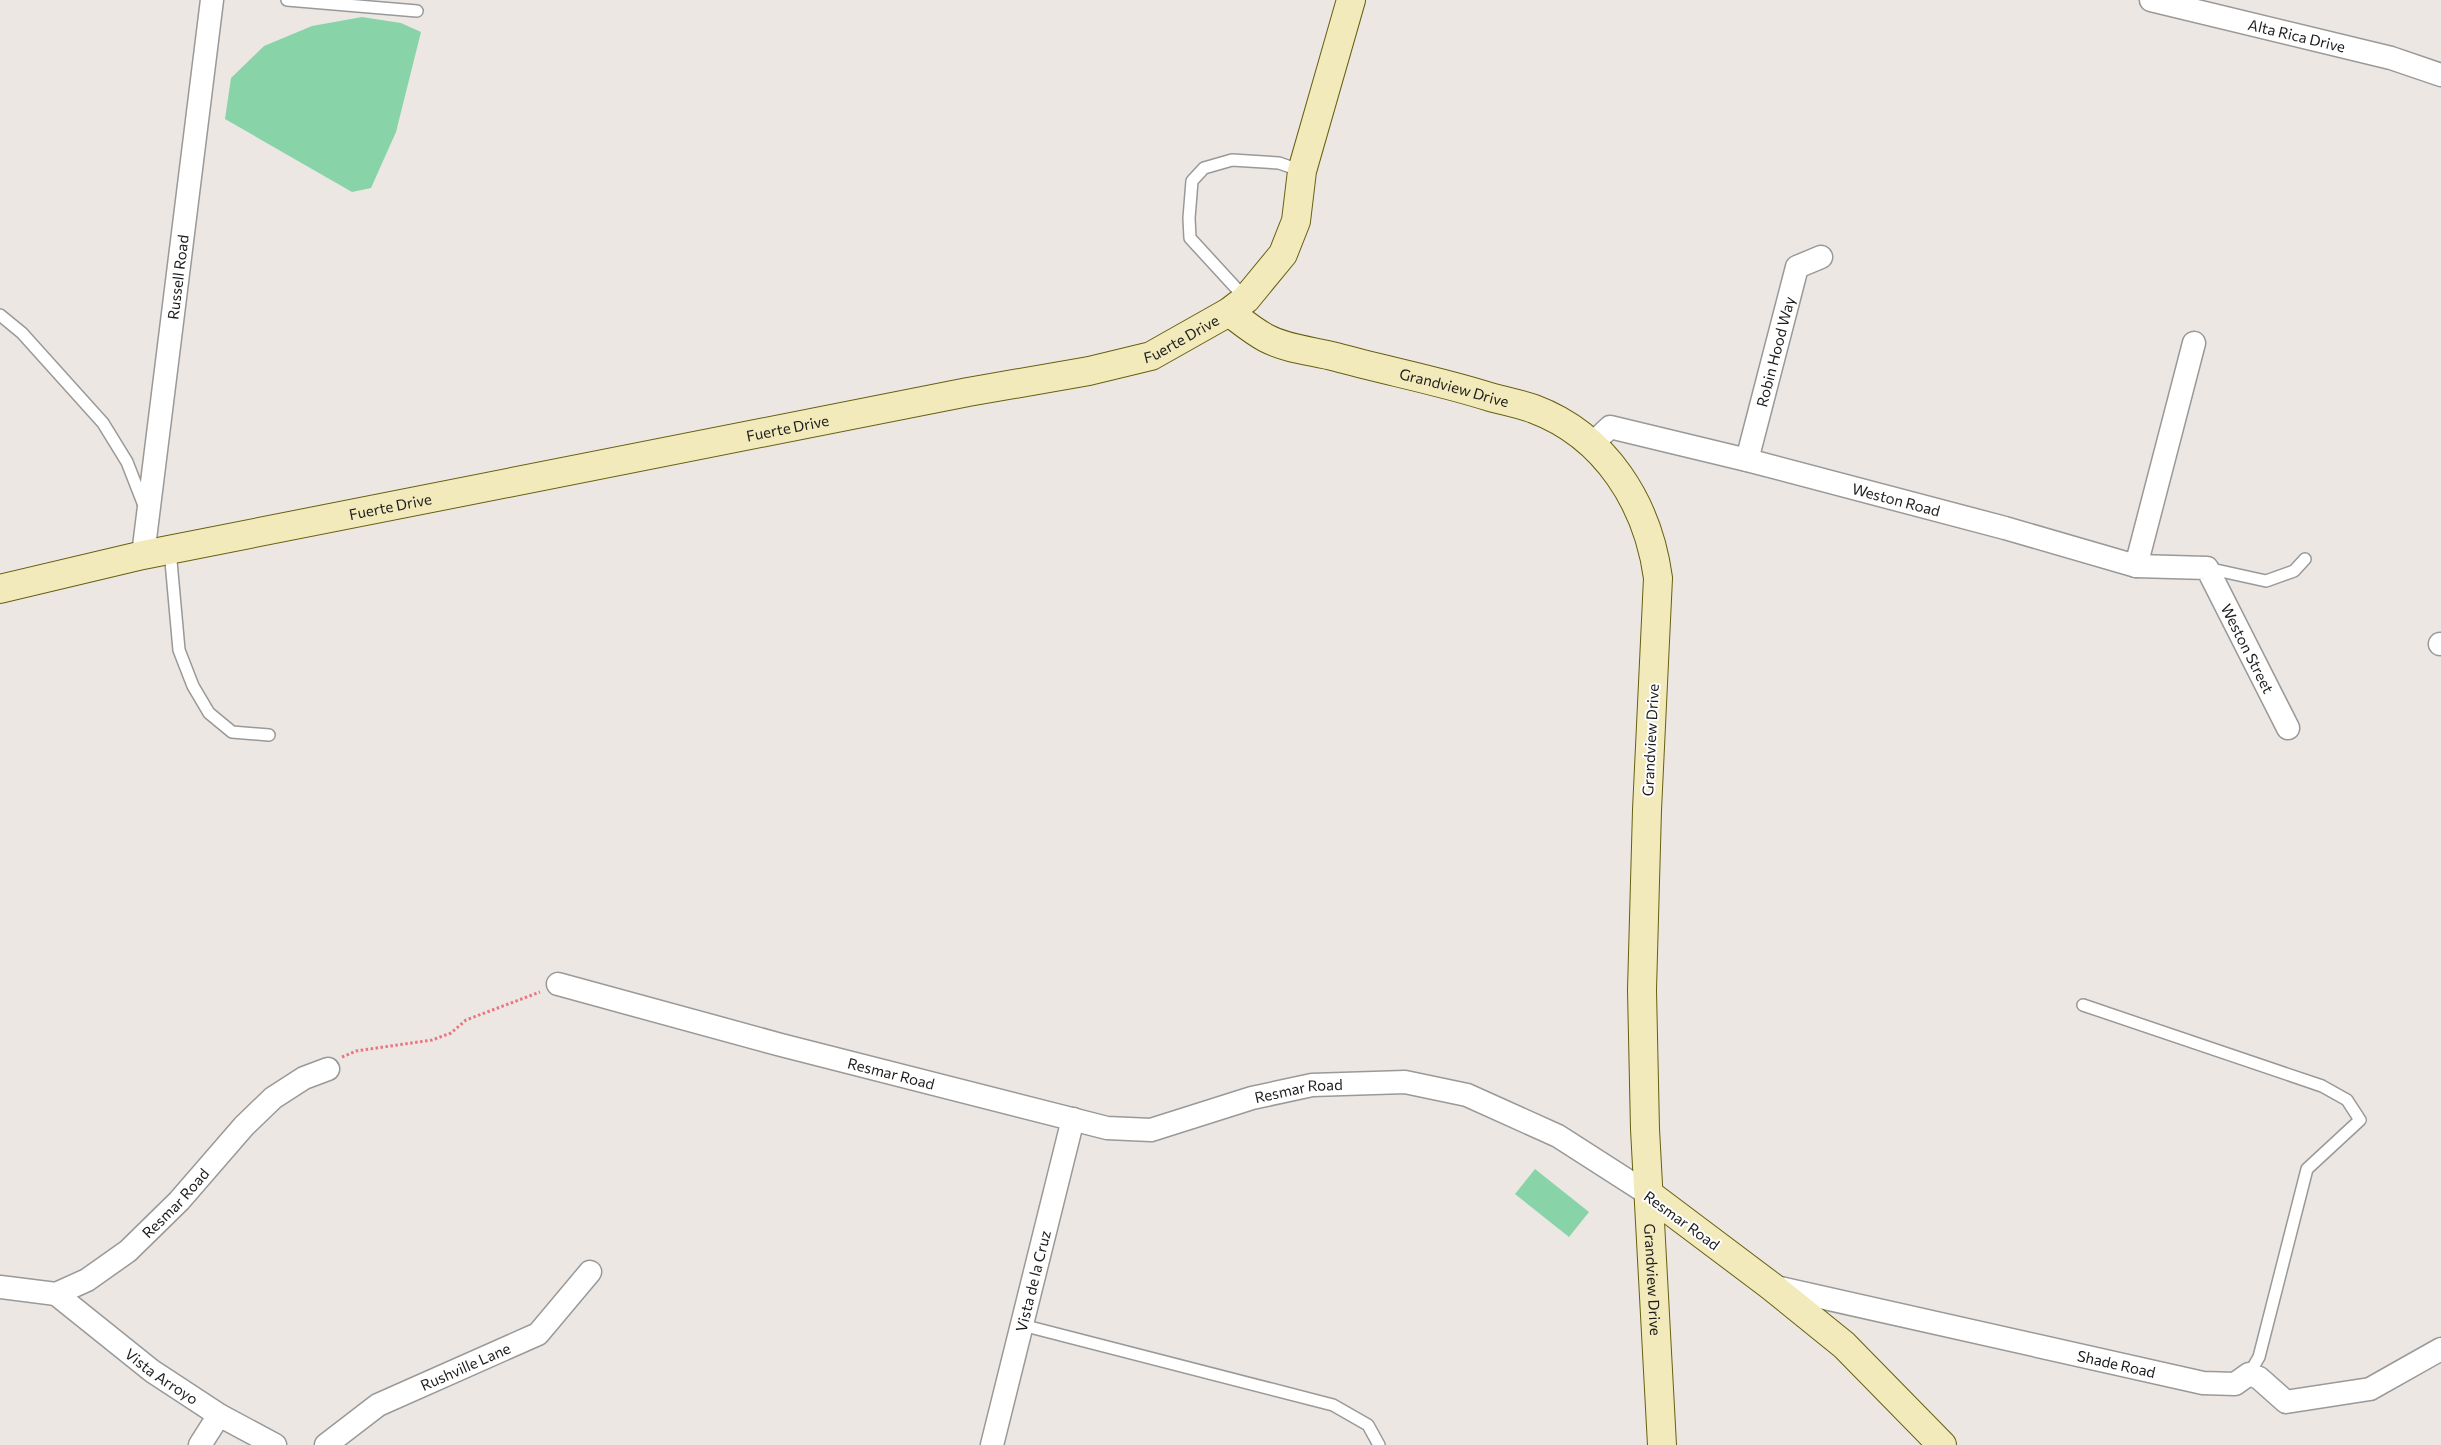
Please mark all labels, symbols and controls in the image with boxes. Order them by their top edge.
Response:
street label: Alta Rica Drive [2246,15,2347,56]
street label: Russell Road [163,234,192,321]
street label: Robin Hood Way [1752,294,1798,409]
street label: Fuerte Drive [1142,311,1222,366]
street label: Grandview Drive [1398,364,1511,410]
street label: Fuerte Drive [745,411,830,445]
street label: Weston Road [1850,479,1942,520]
street label: Fuerte Drive [347,489,433,523]
street label: Weston Street [2218,601,2278,696]
street label: Grandview Drive [1638,683,1662,797]
street label: Resmar Road [846,1053,937,1093]
street label: Resmar Road [1253,1075,1343,1106]
street label: Resmar Road [138,1164,212,1242]
street label: Resmar Road [1641,1187,1723,1253]
street label: Grandview Drive [1641,1223,1665,1336]
street label: Vista de la Cruz [1011,1228,1054,1334]
street label: Rushville Lane [417,1338,513,1394]
street label: Vista Arroyo [122,1344,202,1408]
street label: Shade Road [2075,1346,2157,1381]

